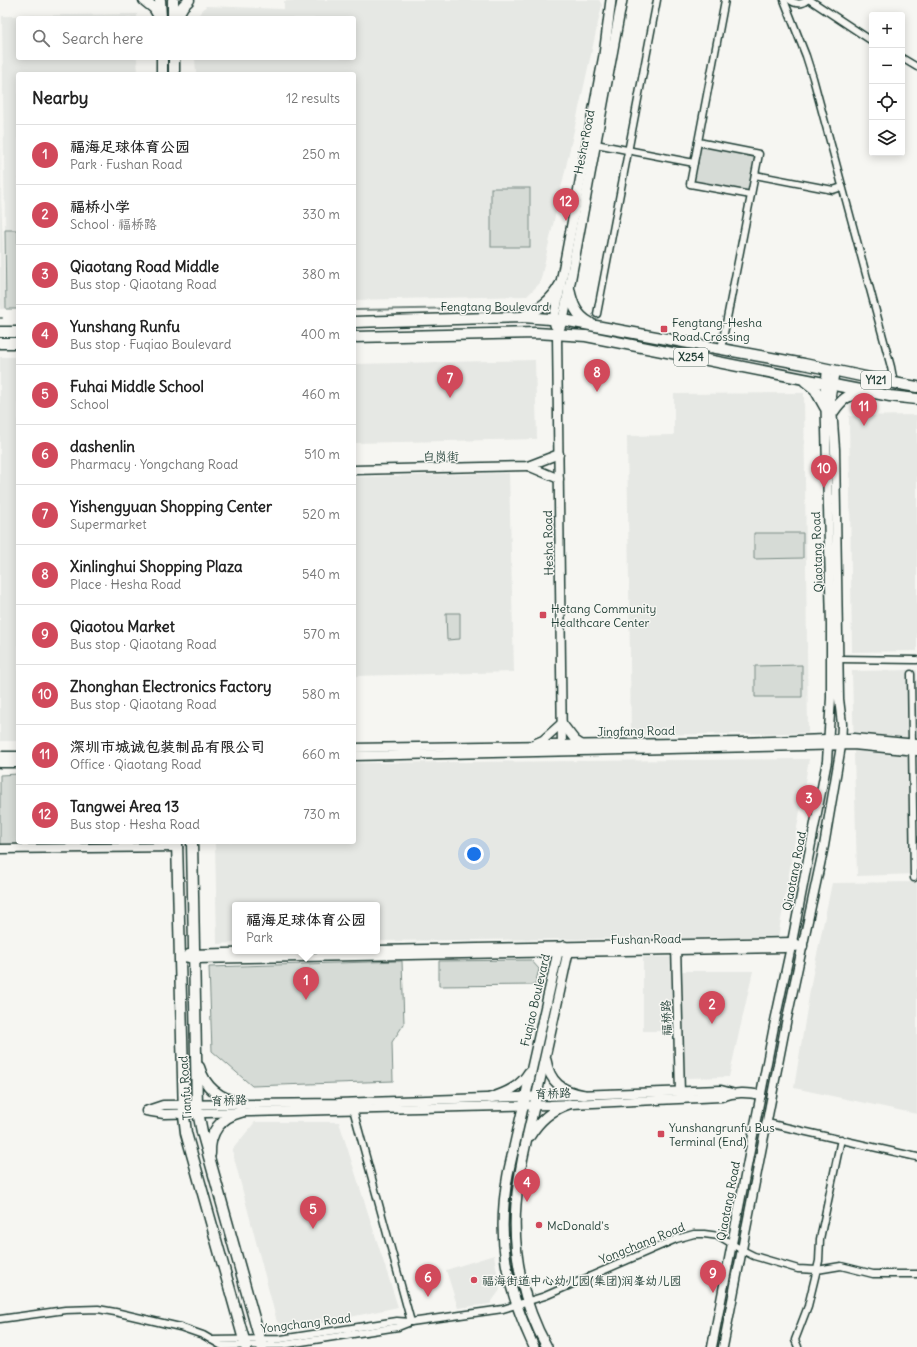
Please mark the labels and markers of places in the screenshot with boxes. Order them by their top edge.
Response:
pin: 12 [553,188,579,221]
place label: Fengtang-Hesha Road Crossing [672,315,762,344]
marker: Fengtang-Hesha Road Crossing [659,324,669,334]
pin: 8 [584,359,610,392]
pin: 7 [437,365,463,398]
pin: 11 [851,393,877,426]
pin: 10 [811,455,837,488]
place label: Hetang Community Healthcare Center [551,601,656,630]
marker: Hetang Community Healthcare Center [538,610,548,620]
pin: 3 [796,785,822,818]
pin: 1 [293,967,319,1000]
pin: 2 [699,991,725,1024]
place label: Yunshangrunfu Bus Terminal (End) [669,1120,775,1149]
marker: Yunshangrunfu Bus Terminal (End) [656,1129,666,1139]
pin: 4 [514,1169,540,1202]
pin: 5 [300,1196,326,1229]
place label: McDonald's [547,1218,609,1233]
marker: McDonald's [534,1220,544,1230]
pin: 9 [700,1260,726,1293]
pin: 6 [415,1264,441,1297]
place label: 福海街道中心幼儿园(集团)润峯幼儿园 [482,1273,681,1288]
marker: 福海街道中心幼儿园(集团)润峯幼儿园 [469,1275,479,1285]

